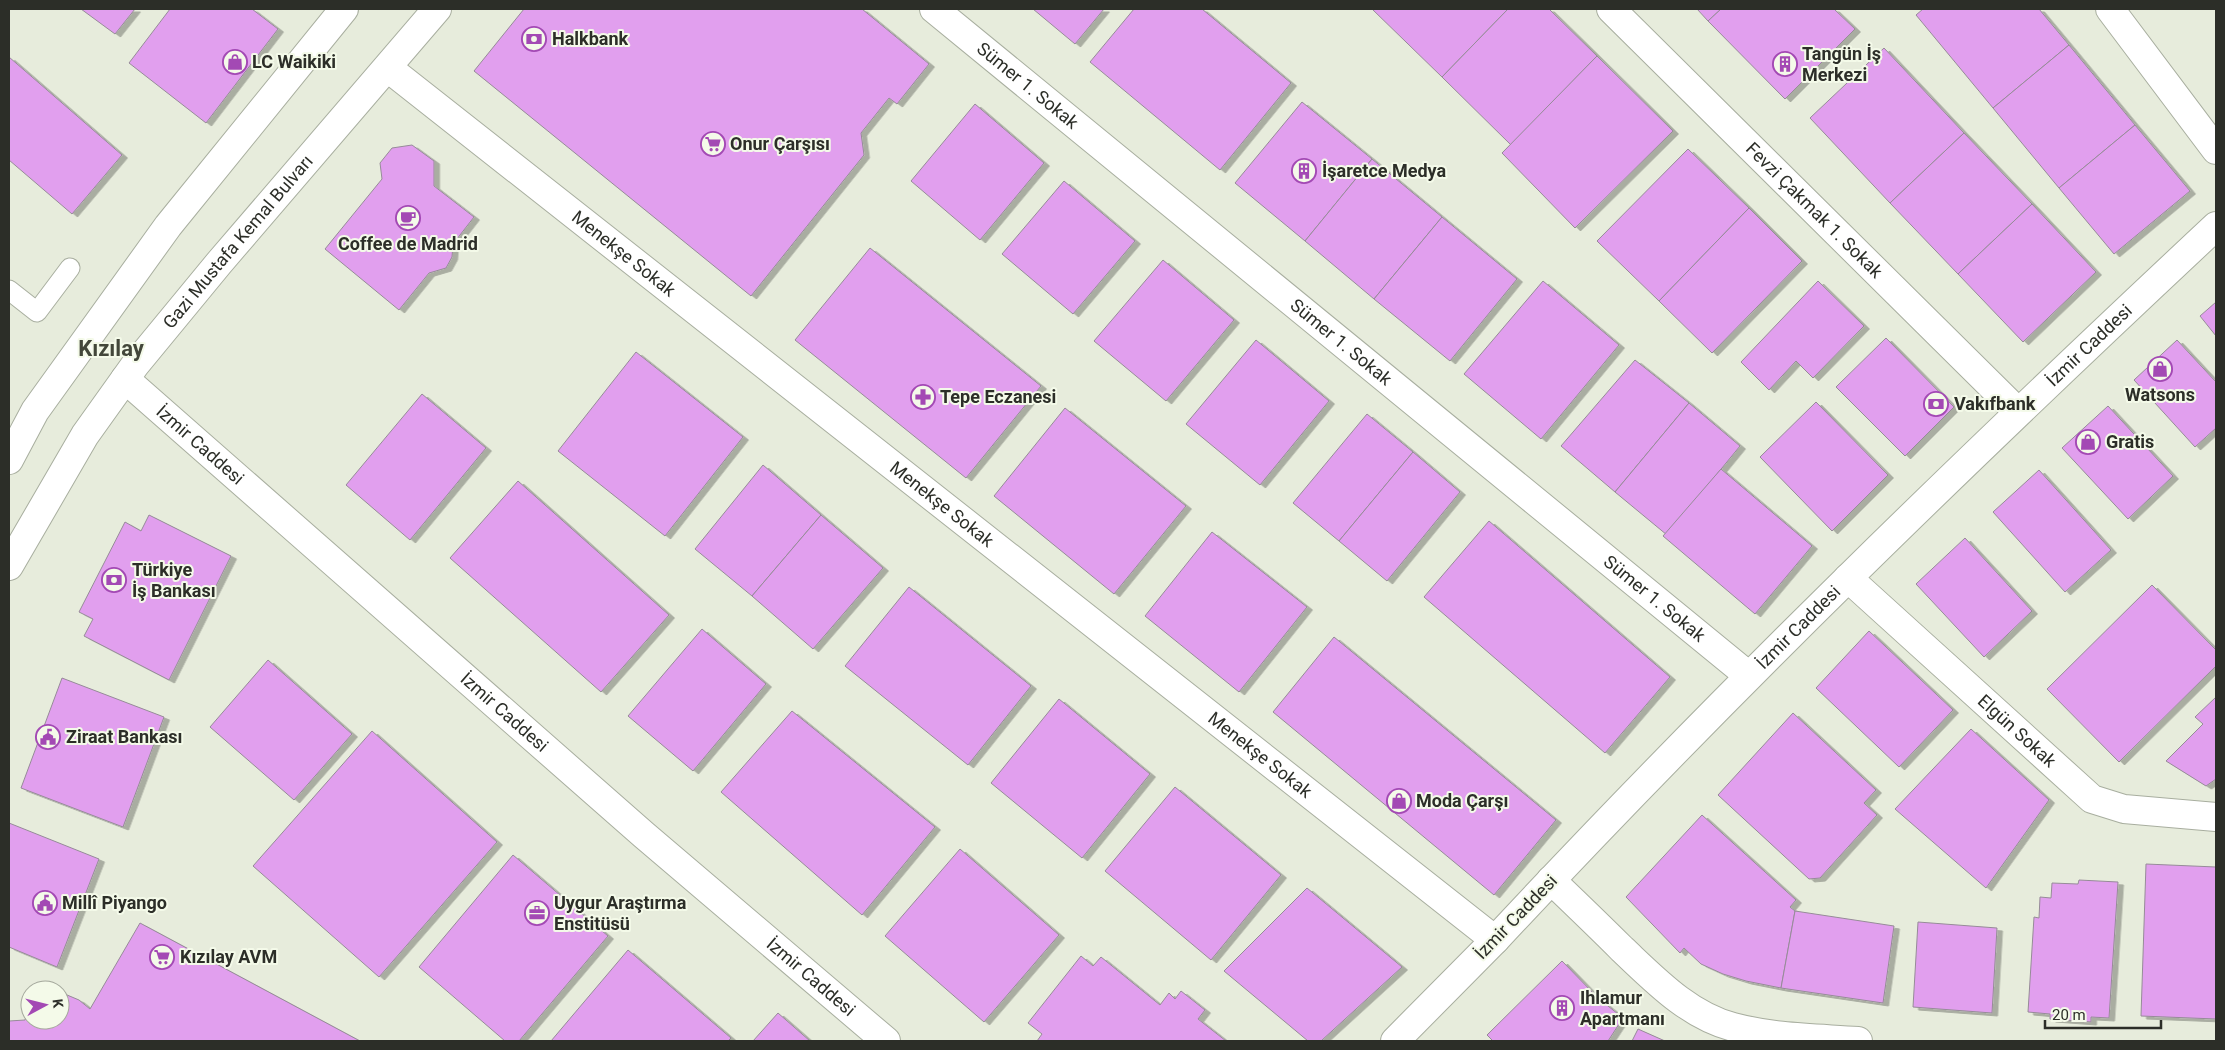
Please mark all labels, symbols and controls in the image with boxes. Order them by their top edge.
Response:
bank icon: Halkbank [521,26,547,52]
place label: Halkbank [552,28,629,49]
street label: Sümer 1. Sokak [973,38,1084,133]
place label: Tangün İş Merkezi [1802,43,1881,85]
shop icon: LC Waikiki [222,49,248,75]
place label: LC Waikiki [252,51,336,72]
building icon: Tangün İş Merkezi [1772,51,1798,77]
supermarket icon: Onur Çarşısı [700,131,726,157]
place label: Onur Çarşısı [730,133,830,154]
street label: Fevzi Çakmak 1. Sokak [1742,138,1888,283]
street label: Gazi Mustafa Kemal Bulvarı [158,151,317,333]
building icon: İşaretce Medya [1291,158,1317,184]
place label: İşaretce Medya [1322,160,1446,181]
cafe icon: Coffee de Madrid [395,205,421,231]
street label: Menekşe Sokak [568,206,681,301]
place label: Coffee de Madrid [338,233,478,254]
street label: Sümer 1. Sokak [1286,294,1397,390]
street label: İzmir Caddesi [2042,300,2136,390]
district label: Kızılay [78,336,145,361]
shop icon: Watsons [2147,356,2173,382]
pharmacy icon: Tepe Eczanesi [910,384,936,410]
place label: Watsons [2125,384,2195,405]
place label: Tepe Eczanesi [940,386,1056,407]
bank icon: Vakıfbank [1923,391,1949,417]
place label: Vakıfbank [1954,393,2036,414]
street label: İzmir Caddesi [152,401,249,489]
shop icon: Gratis [2075,429,2101,455]
place label: Gratis [2106,431,2154,452]
street label: Menekşe Sokak [886,457,999,552]
street label: Sümer 1. Sokak [1600,551,1710,646]
place label: Türkiye İş Bankası [132,559,216,601]
bank icon: Türkiye İş Bankası [101,567,127,593]
street label: İzmir Caddesi [1752,581,1844,673]
street label: İzmir Caddesi [457,668,553,756]
street label: Elgün Sokak [1974,690,2061,772]
street label: Menekşe Sokak [1204,707,1317,802]
public building icon: Ziraat Bankası [35,724,61,750]
place label: Ziraat Bankası [66,726,182,747]
shop icon: Moda Çarşı [1386,788,1412,814]
place label: Moda Çarşı [1416,790,1508,811]
street label: İzmir Caddesi [1470,870,1561,963]
public building icon: Millî Piyango [32,890,58,916]
place label: Millî Piyango [62,892,167,913]
place label: Uygur Araştırma Enstitüsü [554,892,687,934]
office icon: Uygur Araştırma Enstitüsü [524,900,550,926]
street label: İzmir Caddesi [763,933,860,1020]
supermarket icon: Kızılay AVM [149,944,175,970]
place label: Kızılay AVM [180,946,277,967]
north arrow [20,980,70,1030]
place label: Ihlamur Apartmanı [1580,987,1665,1029]
building icon: Ihlamur Apartmanı [1549,995,1575,1021]
text: K [49,998,66,1009]
scale bar [2045,998,2161,1030]
text: 20 m [2052,1006,2086,1024]

